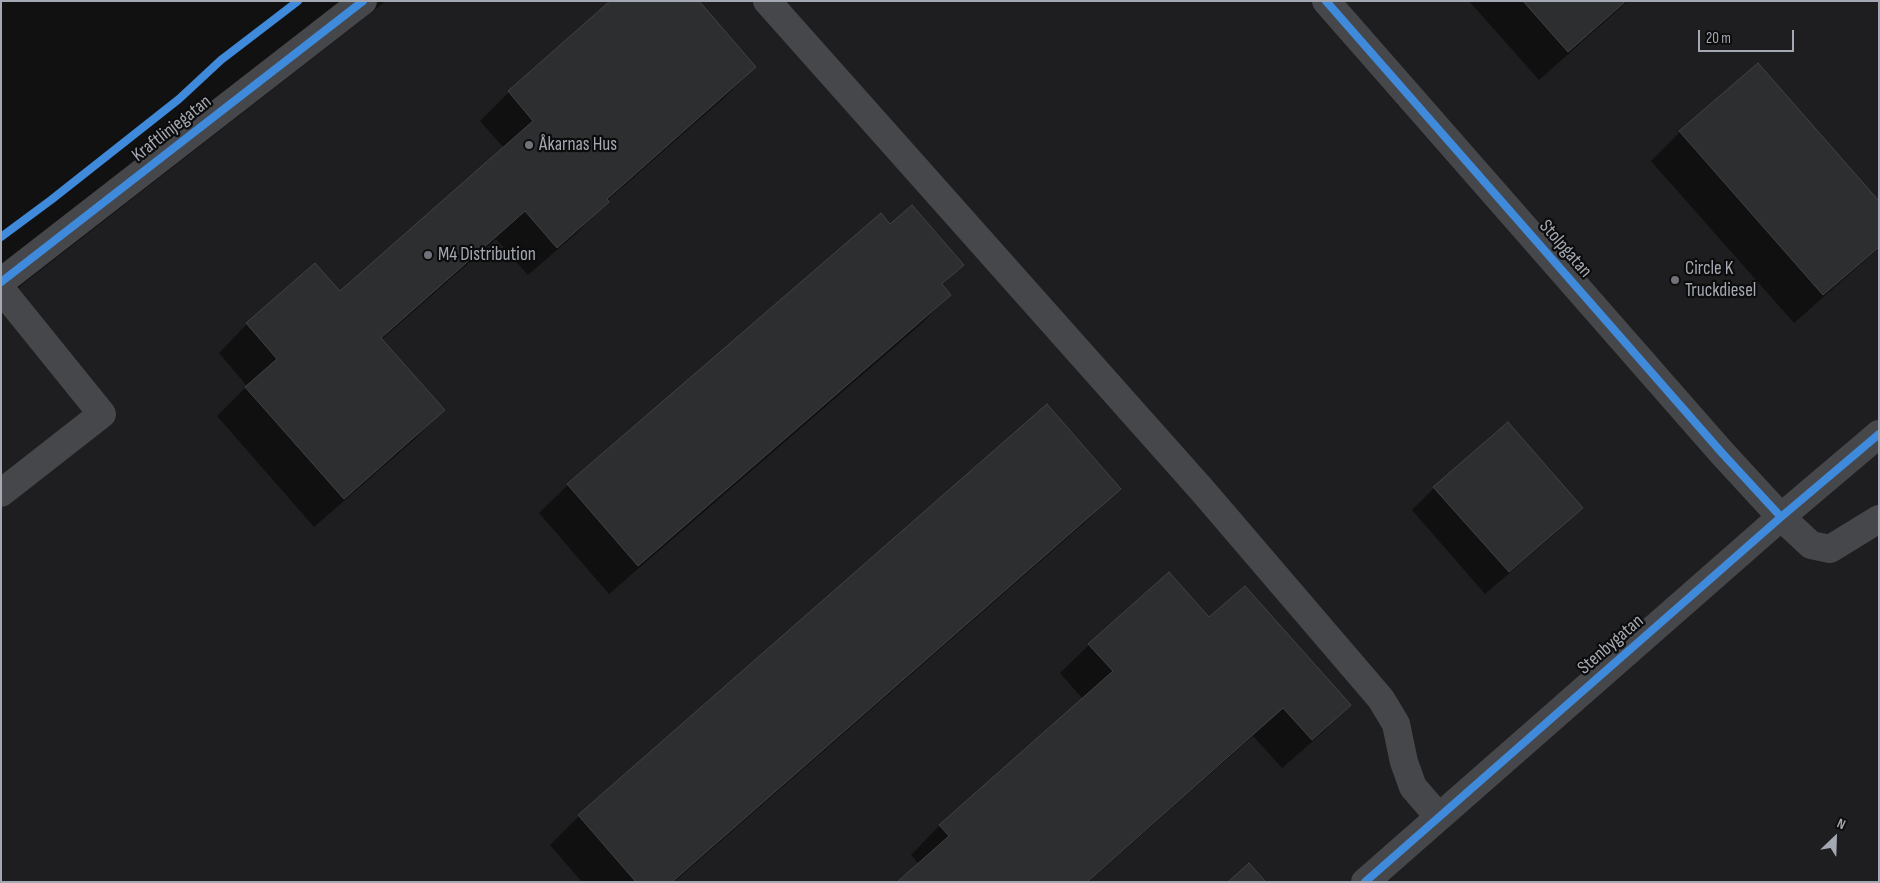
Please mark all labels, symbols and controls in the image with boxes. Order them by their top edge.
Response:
scale bar [1700,20,1796,52]
text: 20 m [1706,29,1731,48]
street label: Kraftlinjegatan [128,91,216,167]
place label: Åkarnas Hus [539,134,617,156]
marker: Åkarnas Hus [523,139,535,151]
street label: Stolpgatan [1534,216,1596,282]
place label: M4 Distribution [438,244,536,266]
marker: M4 Distribution [422,249,434,261]
place label: Circle K Truckdiesel [1685,258,1756,302]
marker: Circle K Truckdiesel [1669,274,1681,286]
street label: Stenbygatan [1573,610,1649,680]
north arrow [1810,813,1860,863]
text: N [1834,815,1848,833]

